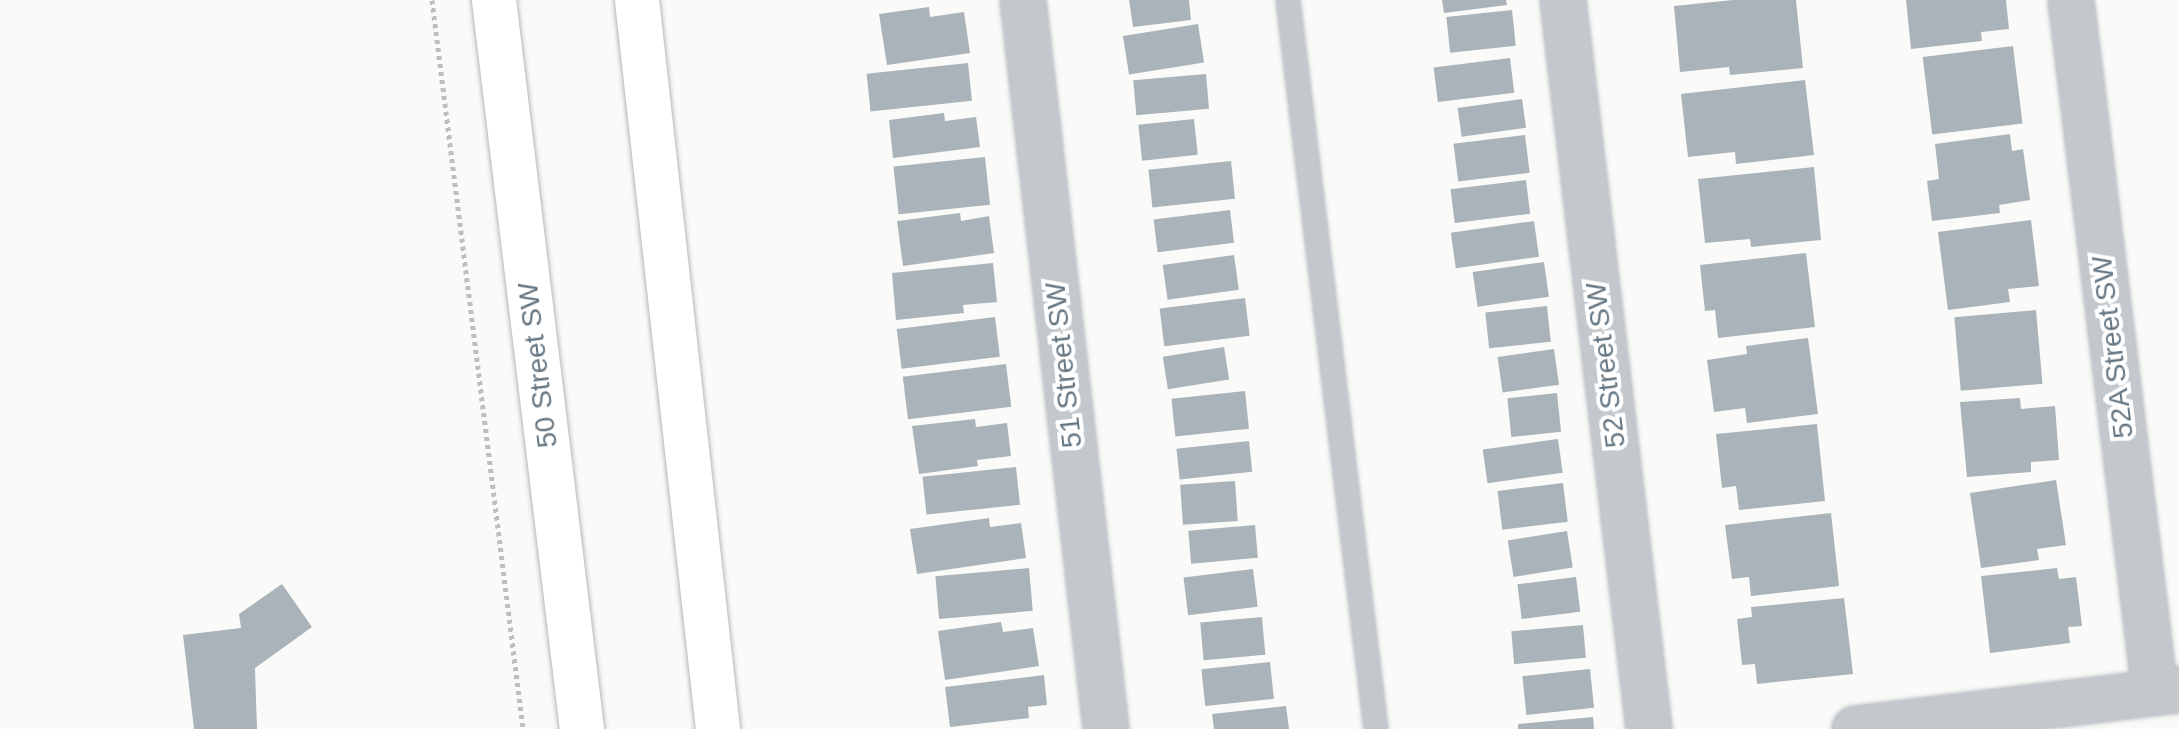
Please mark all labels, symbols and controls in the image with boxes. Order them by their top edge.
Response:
street label: 52A Street SW [2085,253,2141,441]
street label: 50 Street SW [511,280,565,450]
street label: 51 Street SW [1039,280,1089,450]
street label: 52 Street SW [1579,280,1633,450]

